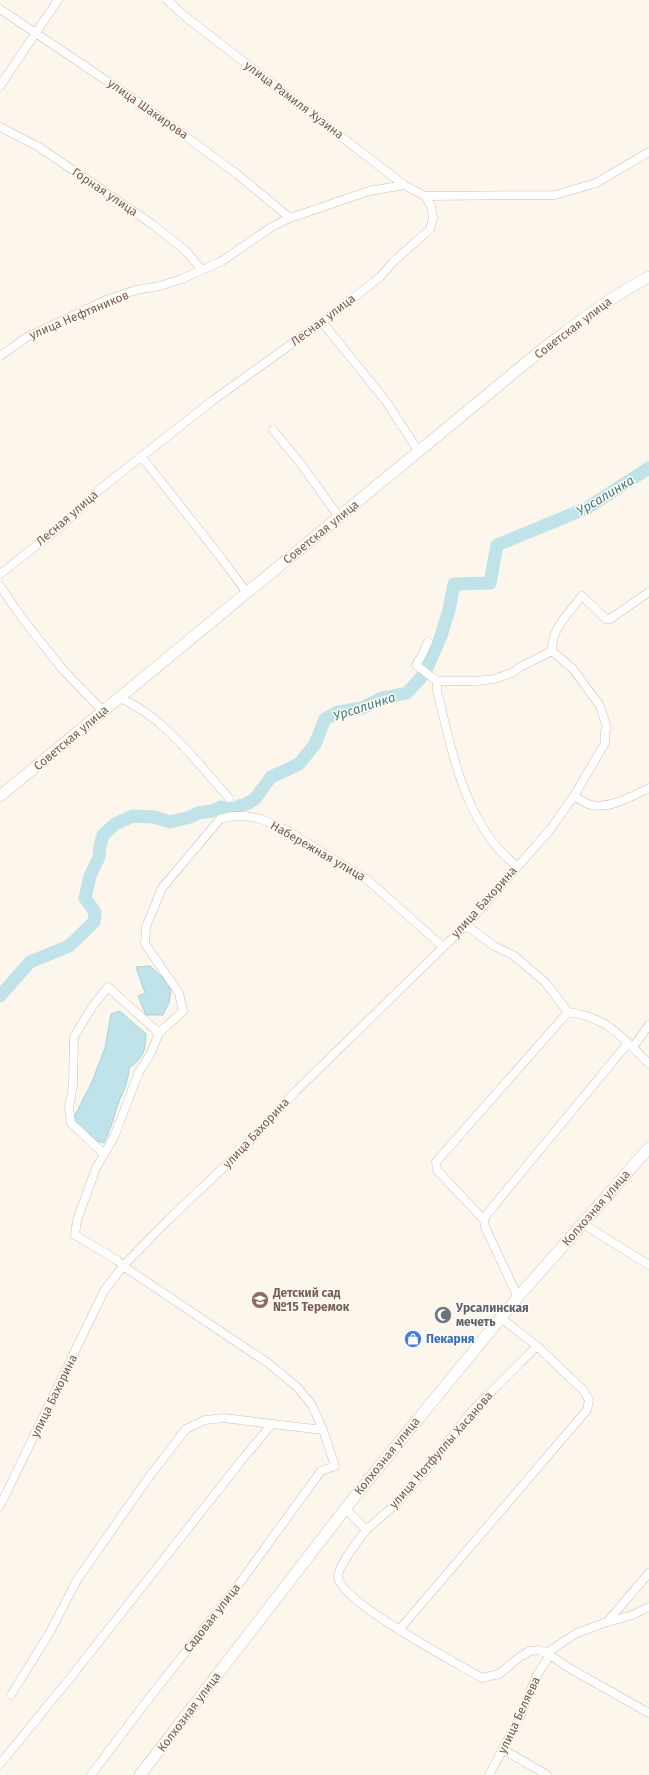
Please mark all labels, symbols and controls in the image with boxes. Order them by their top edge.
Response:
street label: улица Рамиля Хузина [242,58,346,142]
street label: улица Шакирова [105,76,191,142]
street label: Горная улица [70,165,140,219]
street label: улица Нефтяников [27,288,131,342]
street label: Лесная улица [288,291,358,349]
street label: Советская улица [532,294,614,362]
water label: Урсалинка [574,472,637,518]
street label: Лесная улица [33,487,101,549]
street label: Советская улица [280,497,362,567]
water label: Урсалинка [331,689,397,724]
street label: Советская улица [31,703,111,773]
street label: Набережная улица [268,818,368,884]
street label: улица Бахорина [448,864,520,940]
street label: улица Бахорина [220,1095,292,1171]
street label: Колхозная улица [559,1167,633,1249]
place label: Детский сад №15 Теремок [272,1286,350,1314]
school or university icon: Детский сад №15 Теремок [250,1290,270,1310]
place label: Урсалинская мечеть [455,1301,529,1329]
mosque icon: Урсалинская мечеть [433,1305,453,1325]
shop icon: Пекарня [403,1329,423,1349]
place label: Пекарня [426,1332,474,1346]
street label: улица Бахорина [28,1352,80,1440]
street label: улица Нотфуллы Хасанова [386,1389,496,1511]
street label: Колхозная улица [351,1414,423,1498]
street label: Садовая улица [181,1581,243,1655]
street label: Колхозная улица [155,1669,223,1755]
street label: улица Беляева [495,1674,543,1756]

